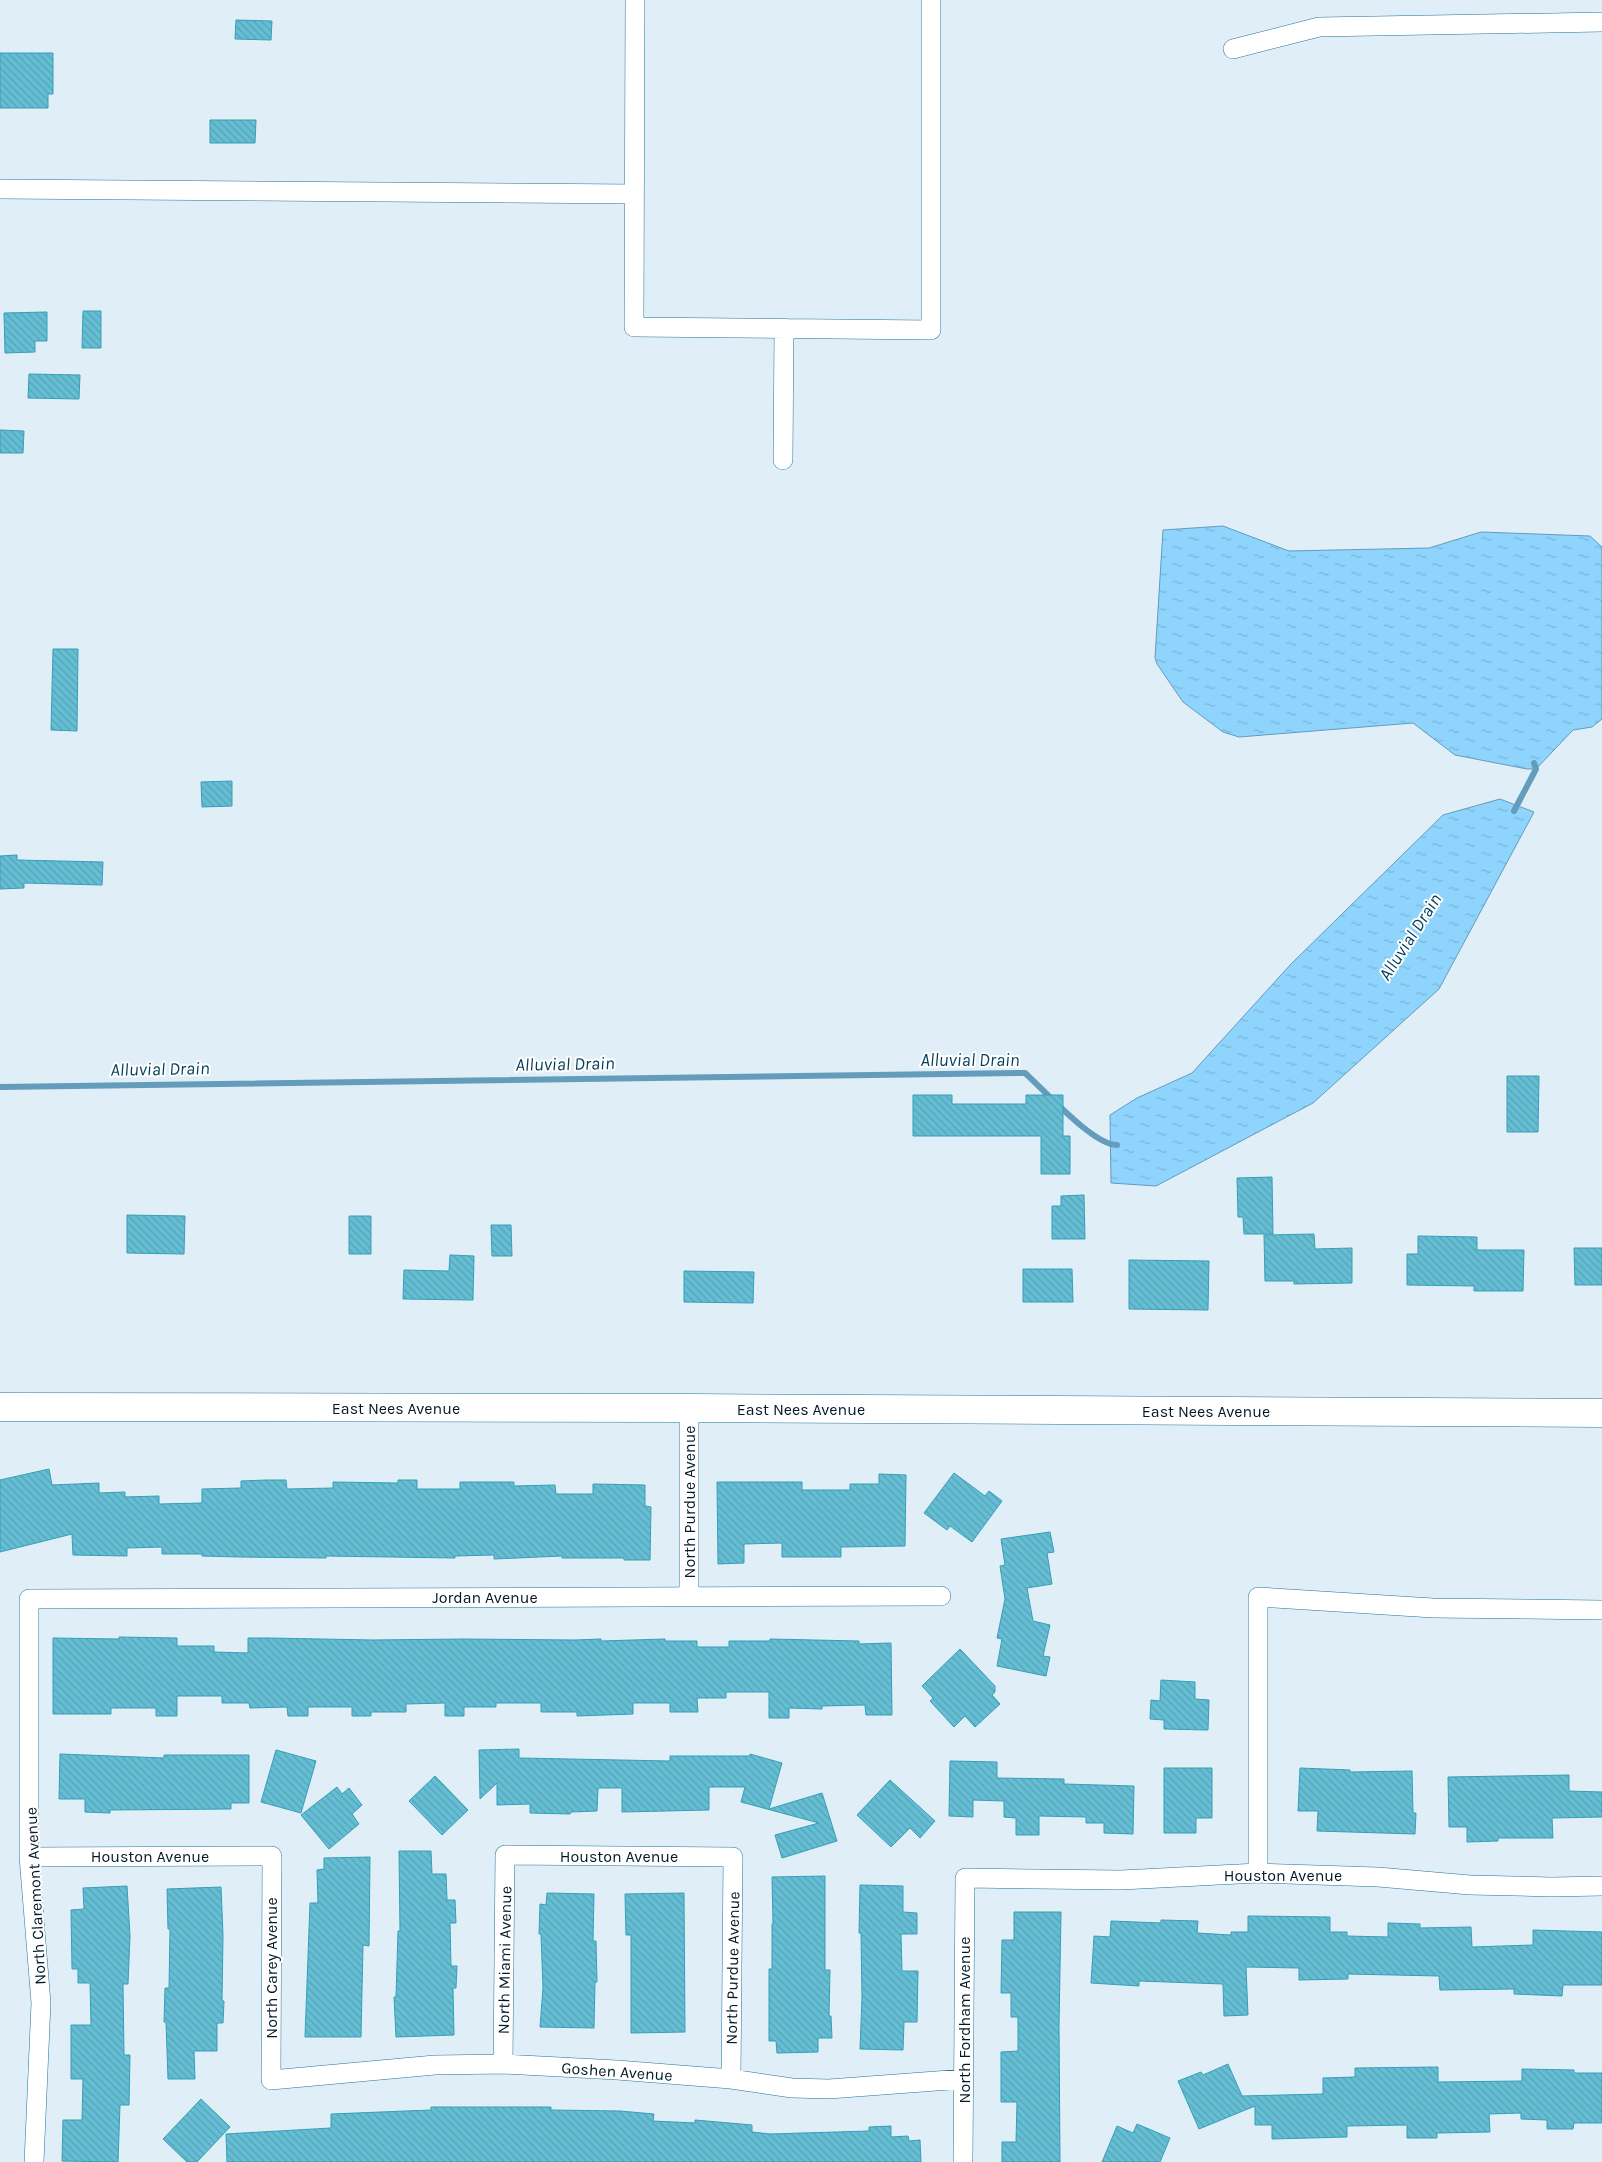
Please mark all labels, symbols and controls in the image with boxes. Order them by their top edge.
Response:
water label: Alluvial Drain [1374,889,1446,985]
water label: Alluvial Drain [920,1049,1020,1071]
water label: Alluvial Drain [515,1052,615,1076]
water label: Alluvial Drain [110,1057,210,1081]
street label: East Nees Avenue [332,1399,460,1418]
street label: East Nees Avenue [737,1400,865,1419]
street label: East Nees Avenue [1142,1402,1270,1421]
street label: North Purdue Avenue [680,1425,699,1579]
street label: Jordan Avenue [432,1588,538,1607]
street label: North Claremont Avenue [21,1807,50,1985]
street label: Houston Avenue [91,1847,209,1866]
street label: Houston Avenue [560,1847,678,1866]
street label: Houston Avenue [1224,1866,1342,1885]
street label: North Miami Avenue [494,1886,515,2034]
street label: North Purdue Avenue [722,1891,743,2045]
street label: North Carey Avenue [262,1897,281,2039]
street label: North Fordham Avenue [955,1937,974,2103]
street label: Goshen Avenue [561,2058,673,2085]

